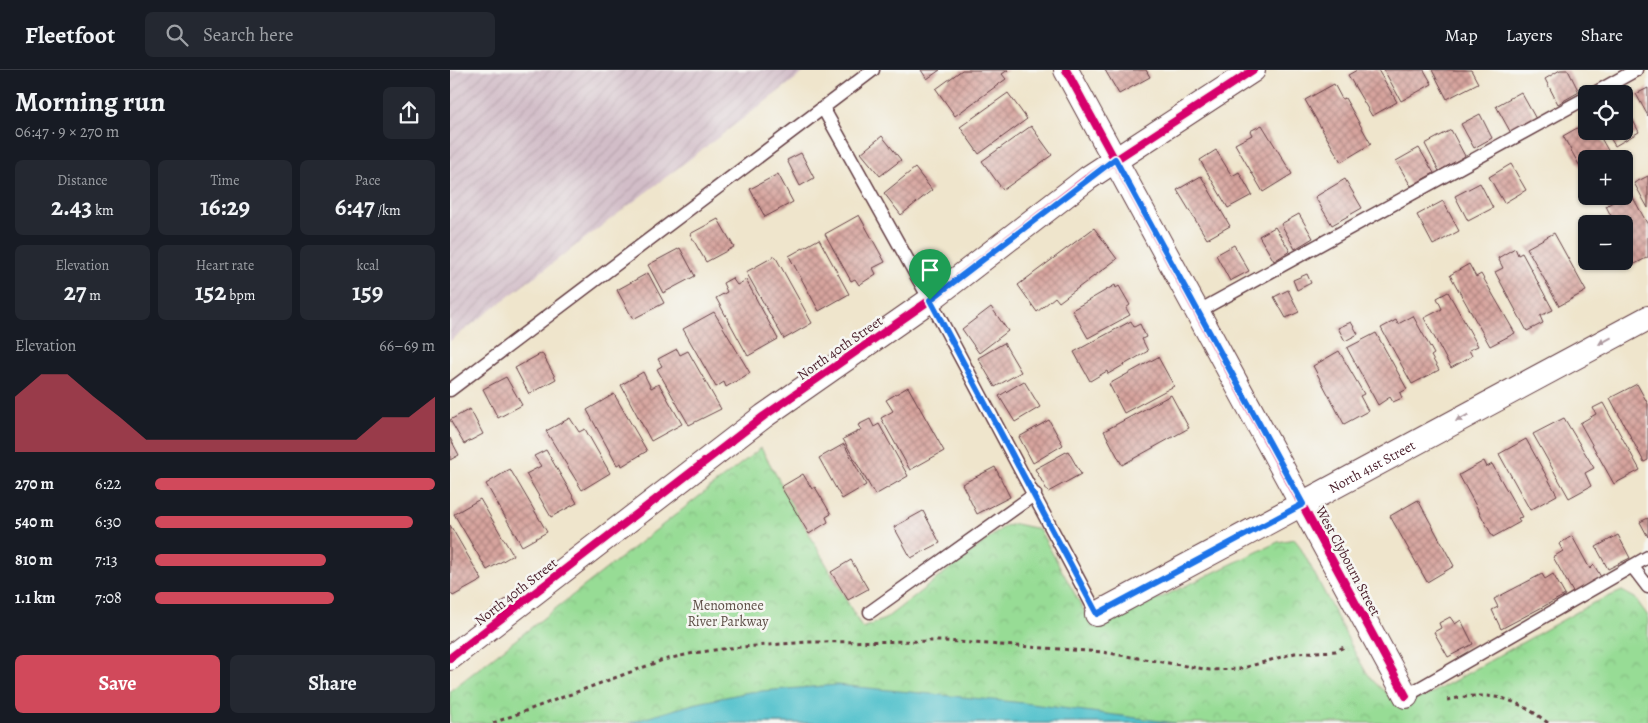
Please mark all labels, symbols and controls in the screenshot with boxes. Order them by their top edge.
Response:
search box [145,12,495,57]
text: Fleetfoot [25,19,115,51]
icon: search [163,21,191,49]
text: Search here [203,22,293,48]
text: Map [1445,23,1478,47]
text: Layers [1506,23,1553,47]
text: Share [1581,23,1623,47]
text: Morning run [15,83,165,121]
map controls [1578,85,1633,270]
button: locate [1578,85,1633,140]
button: share [383,87,435,139]
text: 06:47 · 9 × 270 m [15,121,119,143]
button: + [1578,150,1633,205]
text: Distance [57,171,107,190]
text: Time [210,171,240,190]
text: Pace [355,171,381,190]
text: 2.43 [51,190,92,224]
text: 16:29 [200,190,250,224]
text: 6:47 [335,190,375,224]
text: km [92,201,114,220]
text: /km [375,201,401,220]
button: − [1578,215,1633,270]
pin [909,249,951,300]
text: Elevation [55,256,109,275]
text: Heart rate [196,256,254,275]
text: kcal [356,256,379,275]
icon: arrive [916,256,944,284]
text: 27 [64,275,87,309]
text: 152 [195,275,226,309]
text: 159 [352,275,383,309]
text: m [87,286,101,305]
text: bpm [226,286,255,305]
street label: North 40th Street [794,311,887,384]
text: Elevation [15,335,76,357]
text: 66–69 m [379,335,435,357]
one-way arrow [1598,337,1612,345]
one-way arrow [1455,414,1469,422]
street label: North 41st Street [1325,435,1419,497]
text: 270 m [15,473,54,495]
text: 6:22 [95,473,121,495]
street label: West Clybourn Street [1311,502,1385,619]
text: 540 m [15,511,54,533]
text: 6:30 [95,511,121,533]
text: 810 m [15,549,53,571]
text: 7:13 [95,549,118,571]
street label: North 40th Street [471,553,562,630]
text: 1.1 km [15,587,55,609]
text: 7:08 [95,587,122,609]
park label: Menomonee River Parkway [687,596,769,631]
button: Save [15,655,220,713]
button: Share [230,655,435,713]

